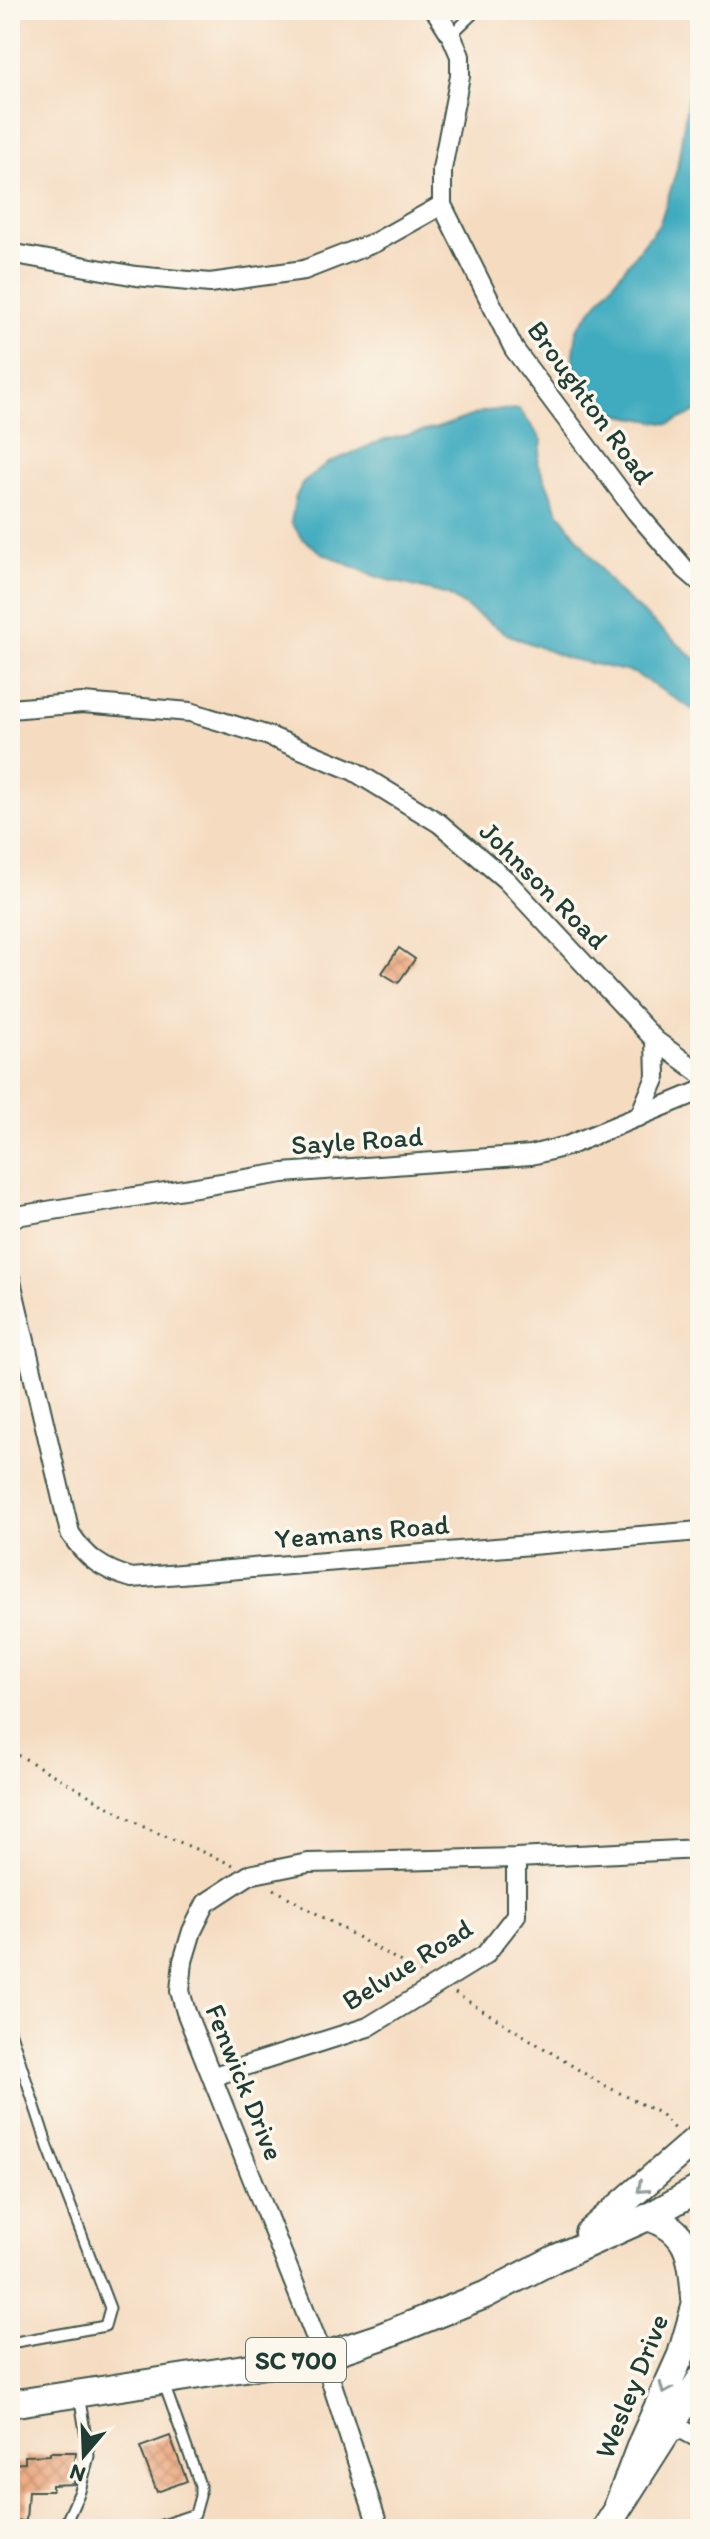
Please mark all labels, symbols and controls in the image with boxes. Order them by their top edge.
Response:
street label: Broughton Road [520,314,662,490]
street label: Johnson Road [473,814,615,956]
street label: Sayle Road [290,1118,424,1162]
street label: Yeamans Road [273,1506,451,1556]
street label: Belvue Road [335,1910,479,2018]
street label: Fenwick Drive [198,1999,292,2165]
one-way arrow [637,2178,652,2193]
street label: Wesley Drive [587,2309,675,2463]
road number: SC 700 [246,2338,346,2382]
one-way arrow [659,2381,675,2396]
north arrow [44,2415,124,2495]
text: N [66,2458,89,2489]

